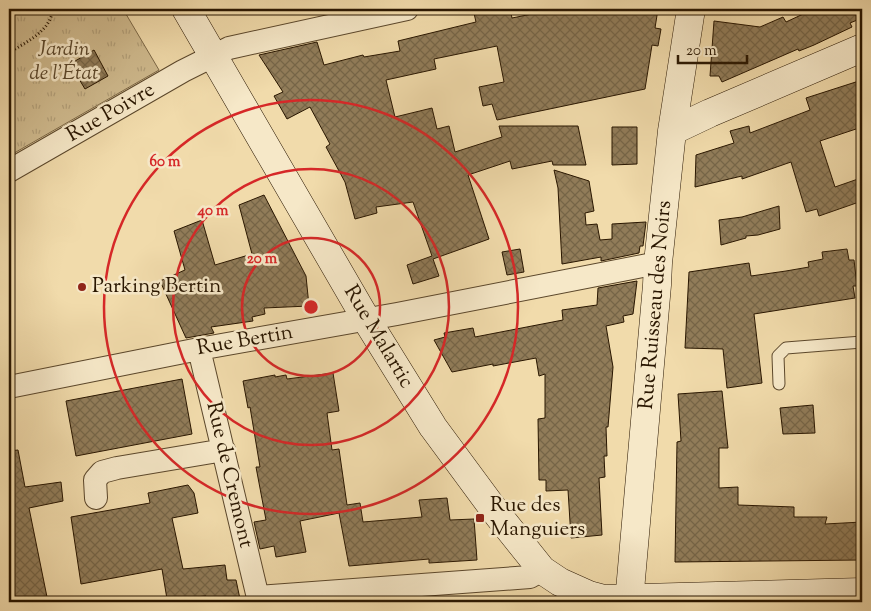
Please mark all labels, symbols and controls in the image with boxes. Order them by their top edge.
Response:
scale bar [678,32,747,64]
park label: Jardin de l'État [29,35,99,89]
text: 20 m [686,41,717,62]
street label: Rue Poivre [61,76,161,150]
text: 60 m [150,152,181,173]
street label: Rue Ruisseau des Noirs [632,199,680,411]
text: 40 m [197,201,229,222]
text: 20 m [247,249,278,270]
place label: Parking Bertin [92,272,222,302]
street label: Rue Malartic [335,280,421,394]
marker: Parking Bertin [76,281,88,293]
centre of rings [302,298,320,316]
street label: Rue Bertin [194,318,296,364]
street label: Rue de Cremont [198,399,260,551]
place label: Rue des Manguiers [490,491,585,545]
marker: Rue des Manguiers [474,512,486,524]

